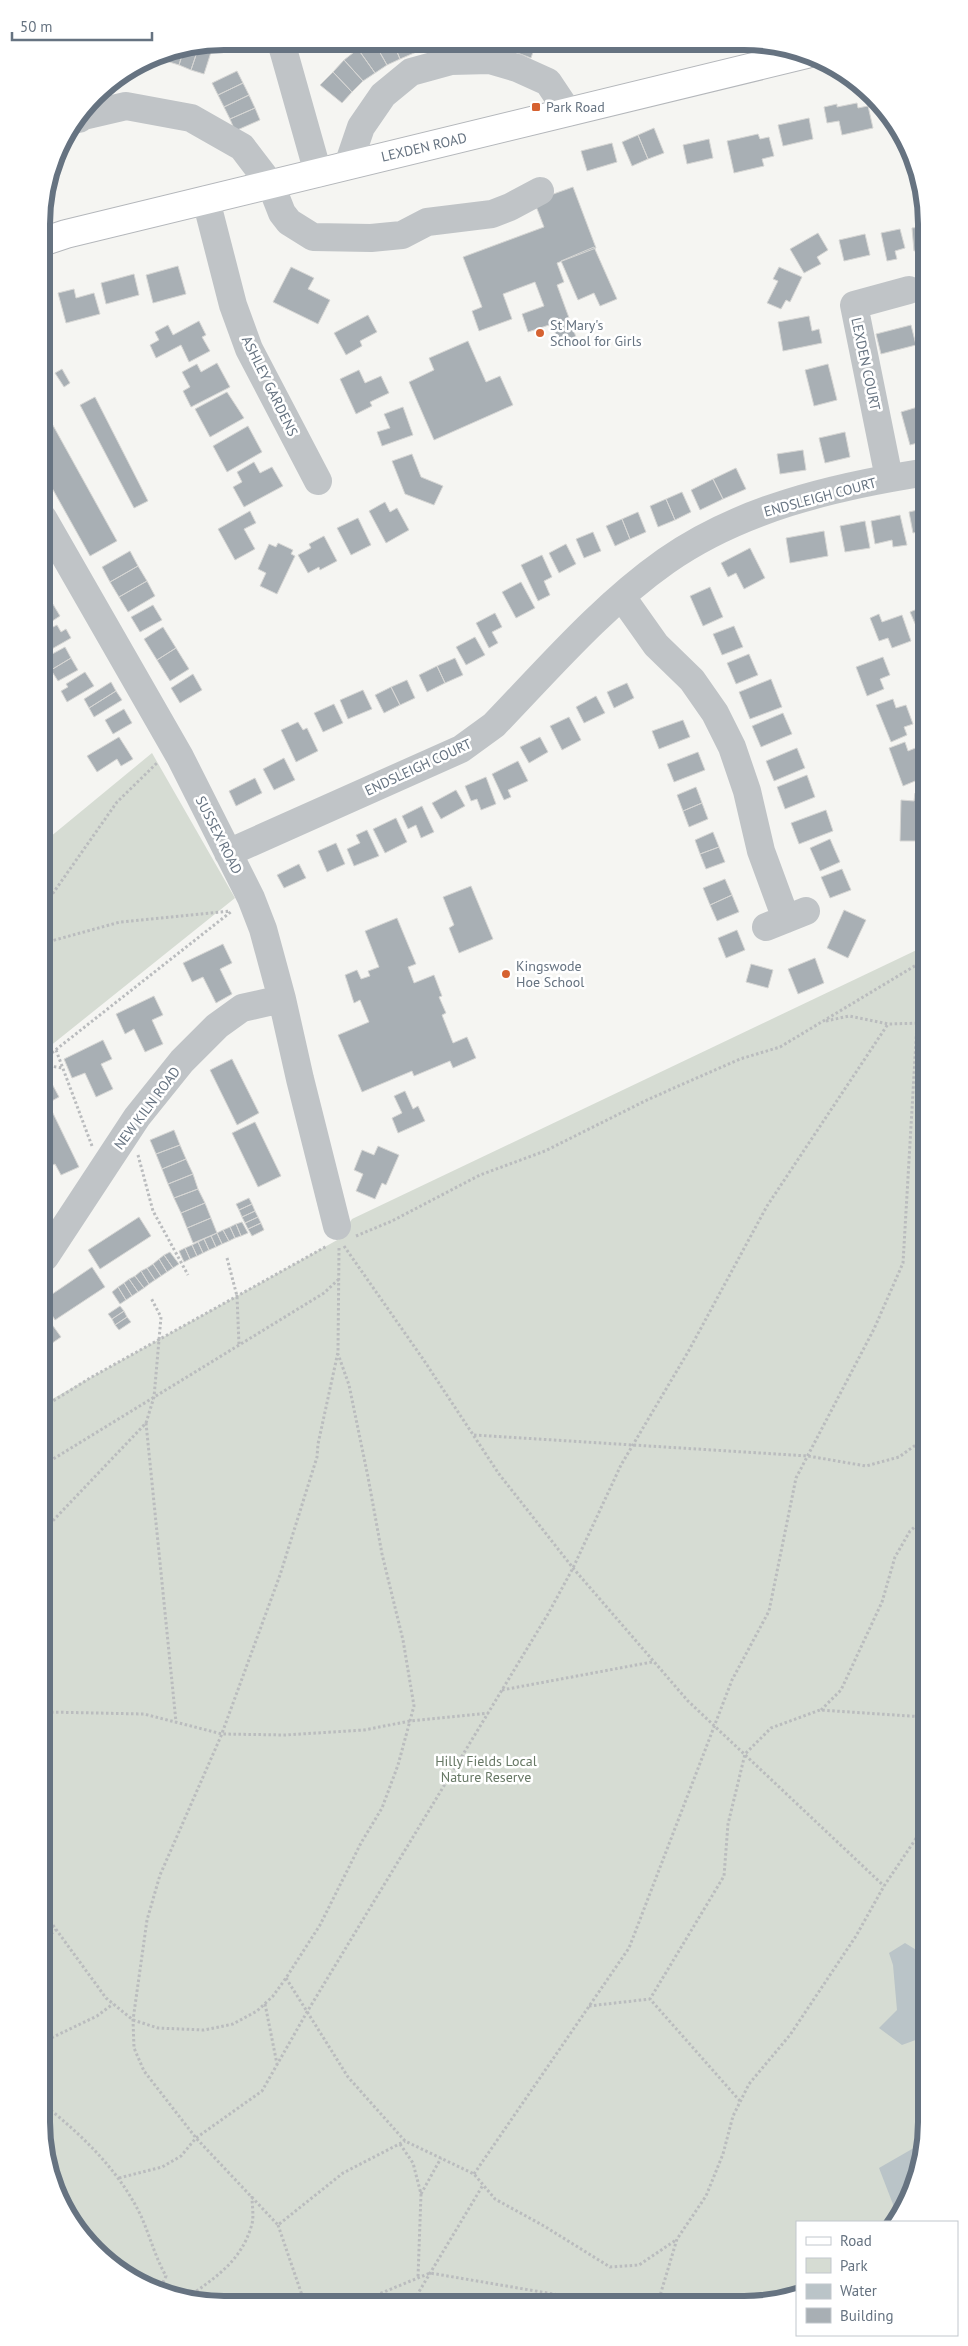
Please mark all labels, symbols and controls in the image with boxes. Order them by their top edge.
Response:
scale bar [12,10,152,42]
text: 50 m [20,17,53,36]
place label: Park Road [546,98,605,116]
marker: Park Road [530,101,542,113]
street label: LEXDEN ROAD [379,128,469,166]
place label: St Mary's School for Girls [550,316,642,350]
street label: LEXDEN COURT [847,316,885,412]
marker: St Mary's School for Girls [534,327,546,339]
street label: ASHLEY GARDENS [238,333,302,439]
street label: ENDSLEIGH COURT [762,473,878,521]
street label: ENDSLEIGH COURT [362,734,474,800]
street label: SUSSEX ROAD [192,793,246,877]
place label: Kingswode Hoe School [516,957,584,991]
marker: Kingswode Hoe School [500,968,512,980]
street label: NEW KILN ROAD [110,1063,184,1153]
park label: Hilly Fields Local Nature Reserve [435,1752,537,1786]
legend [796,2221,958,2336]
text: Road [840,2231,872,2250]
text: Park [840,2256,868,2275]
text: Water [840,2281,877,2300]
text: Building [840,2306,894,2325]

